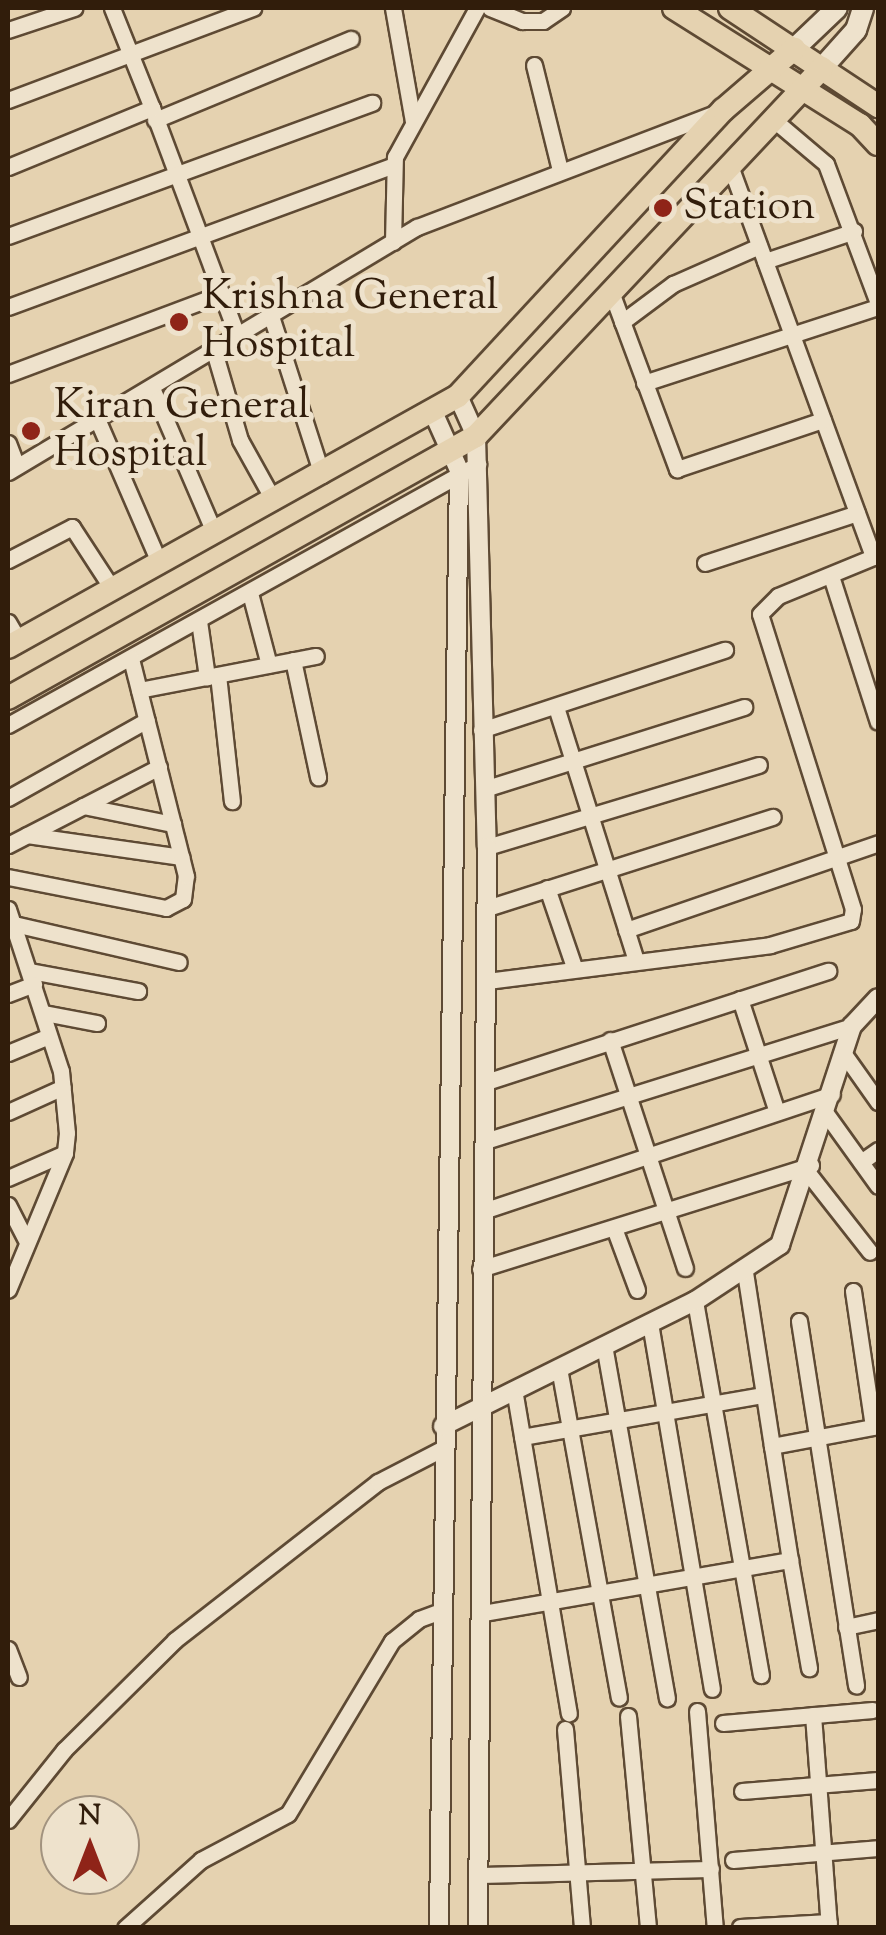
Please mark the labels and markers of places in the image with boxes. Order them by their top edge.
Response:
place label: Station [683,183,815,233]
marker: Station [652,197,674,219]
place label: Krishna General Hospital [202,273,498,372]
marker: Krishna General Hospital [166,309,192,335]
place label: Kiran General Hospital [54,382,310,481]
marker: Kiran General Hospital [18,418,44,444]

